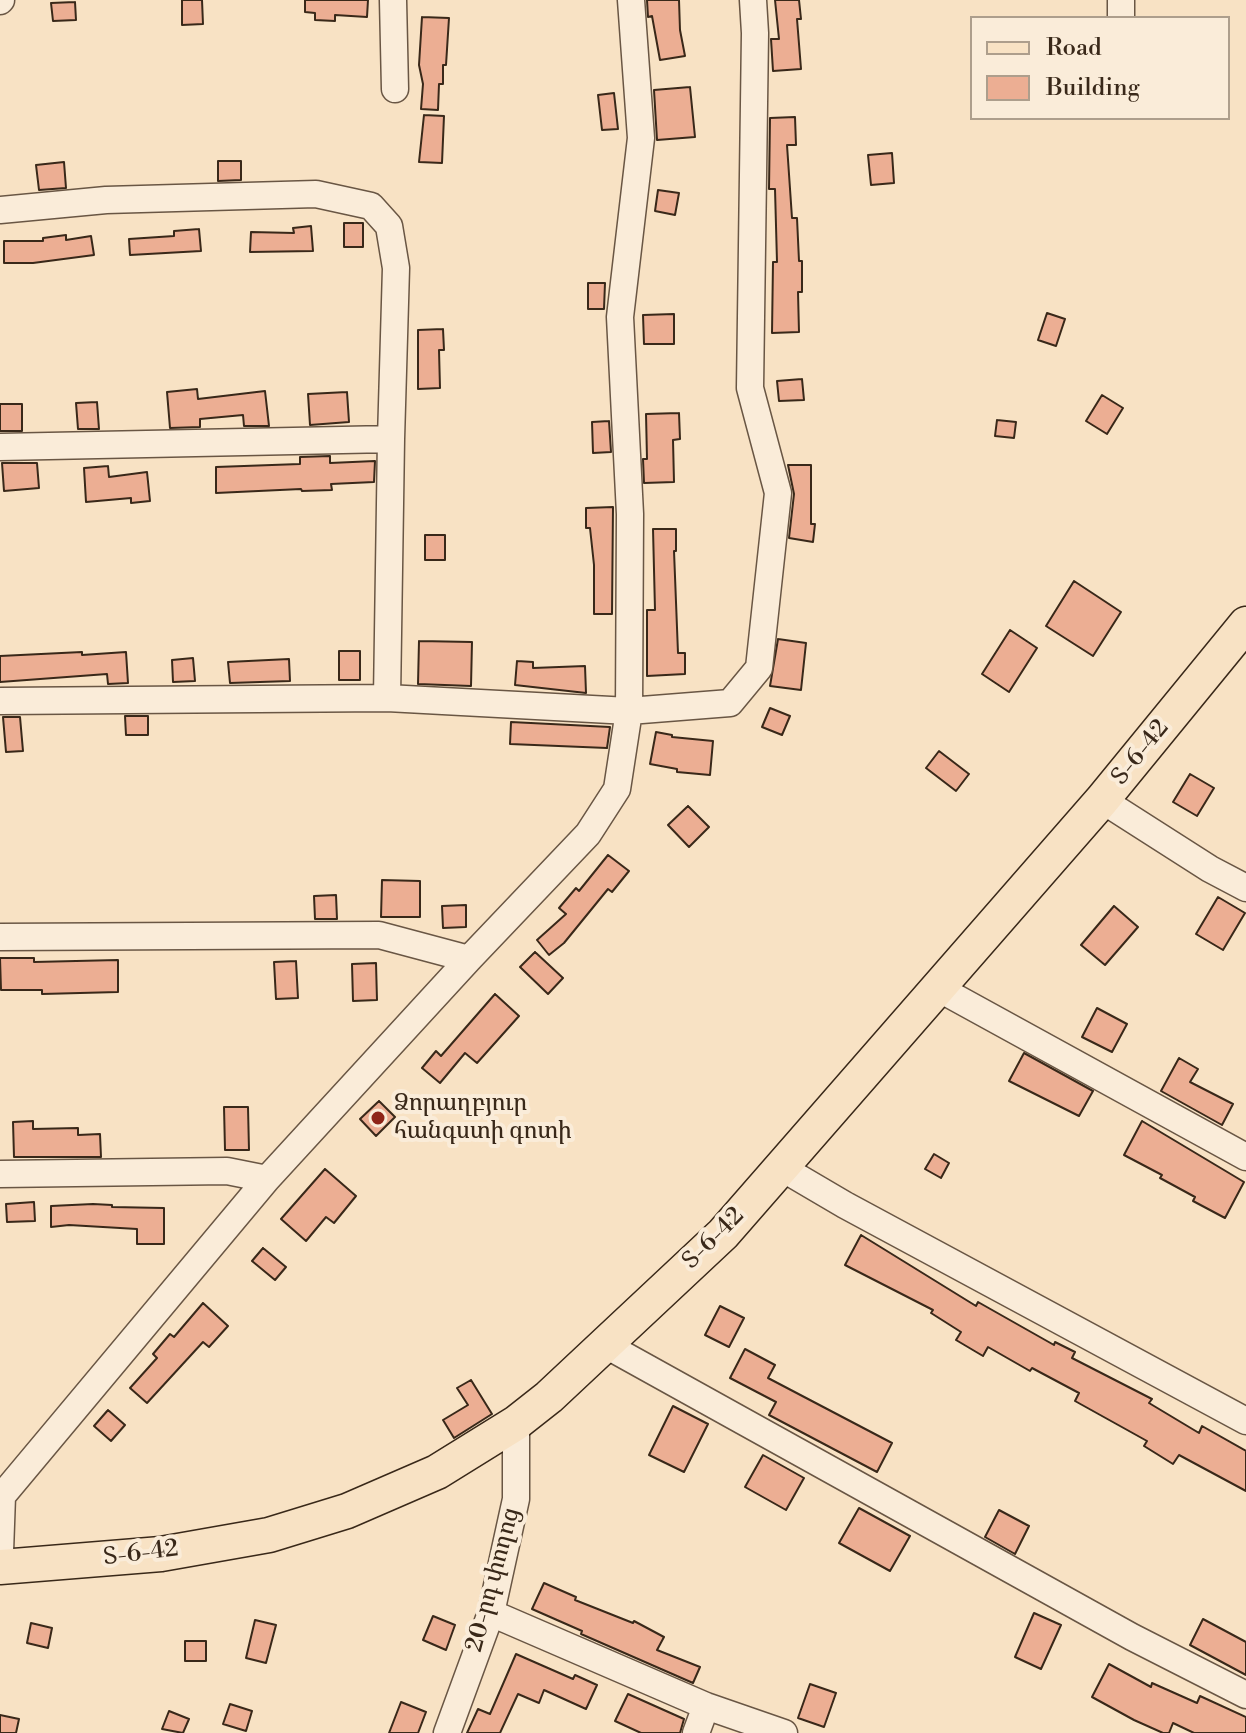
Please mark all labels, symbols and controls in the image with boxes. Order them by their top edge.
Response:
legend [970,16,1230,120]
text: Road [1046,33,1102,63]
text: Building [1046,73,1140,103]
street label: Տ-6-42 [1106,715,1176,791]
place label: Ձորաղբյուր հանգստի գոտի [394,1090,572,1146]
marker: Ձորաղբյուր հանգստի գոտի [369,1109,387,1127]
street label: Տ-6-42 [677,1202,751,1276]
street label: 20-րդ փողոց [461,1505,527,1655]
street label: Տ-6-42 [102,1535,180,1573]

